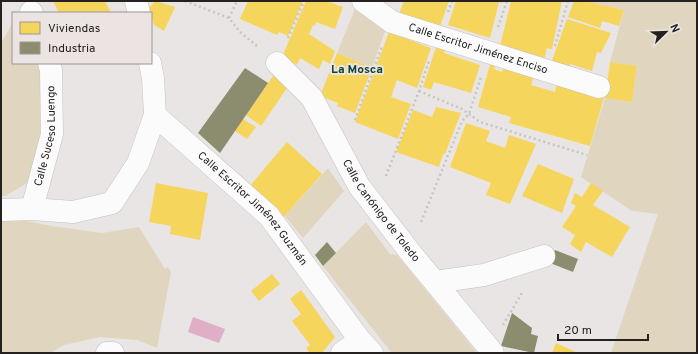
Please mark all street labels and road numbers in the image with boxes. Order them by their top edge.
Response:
street label: Calle Escritor Jiménez Enciso [407,21,549,77]
street label: Calle Suceso Luengo [31,85,59,188]
street label: Calle Escritor Jiménez Guzmán [194,149,310,269]
street label: Calle Canónigo de Toledo [339,157,423,265]

